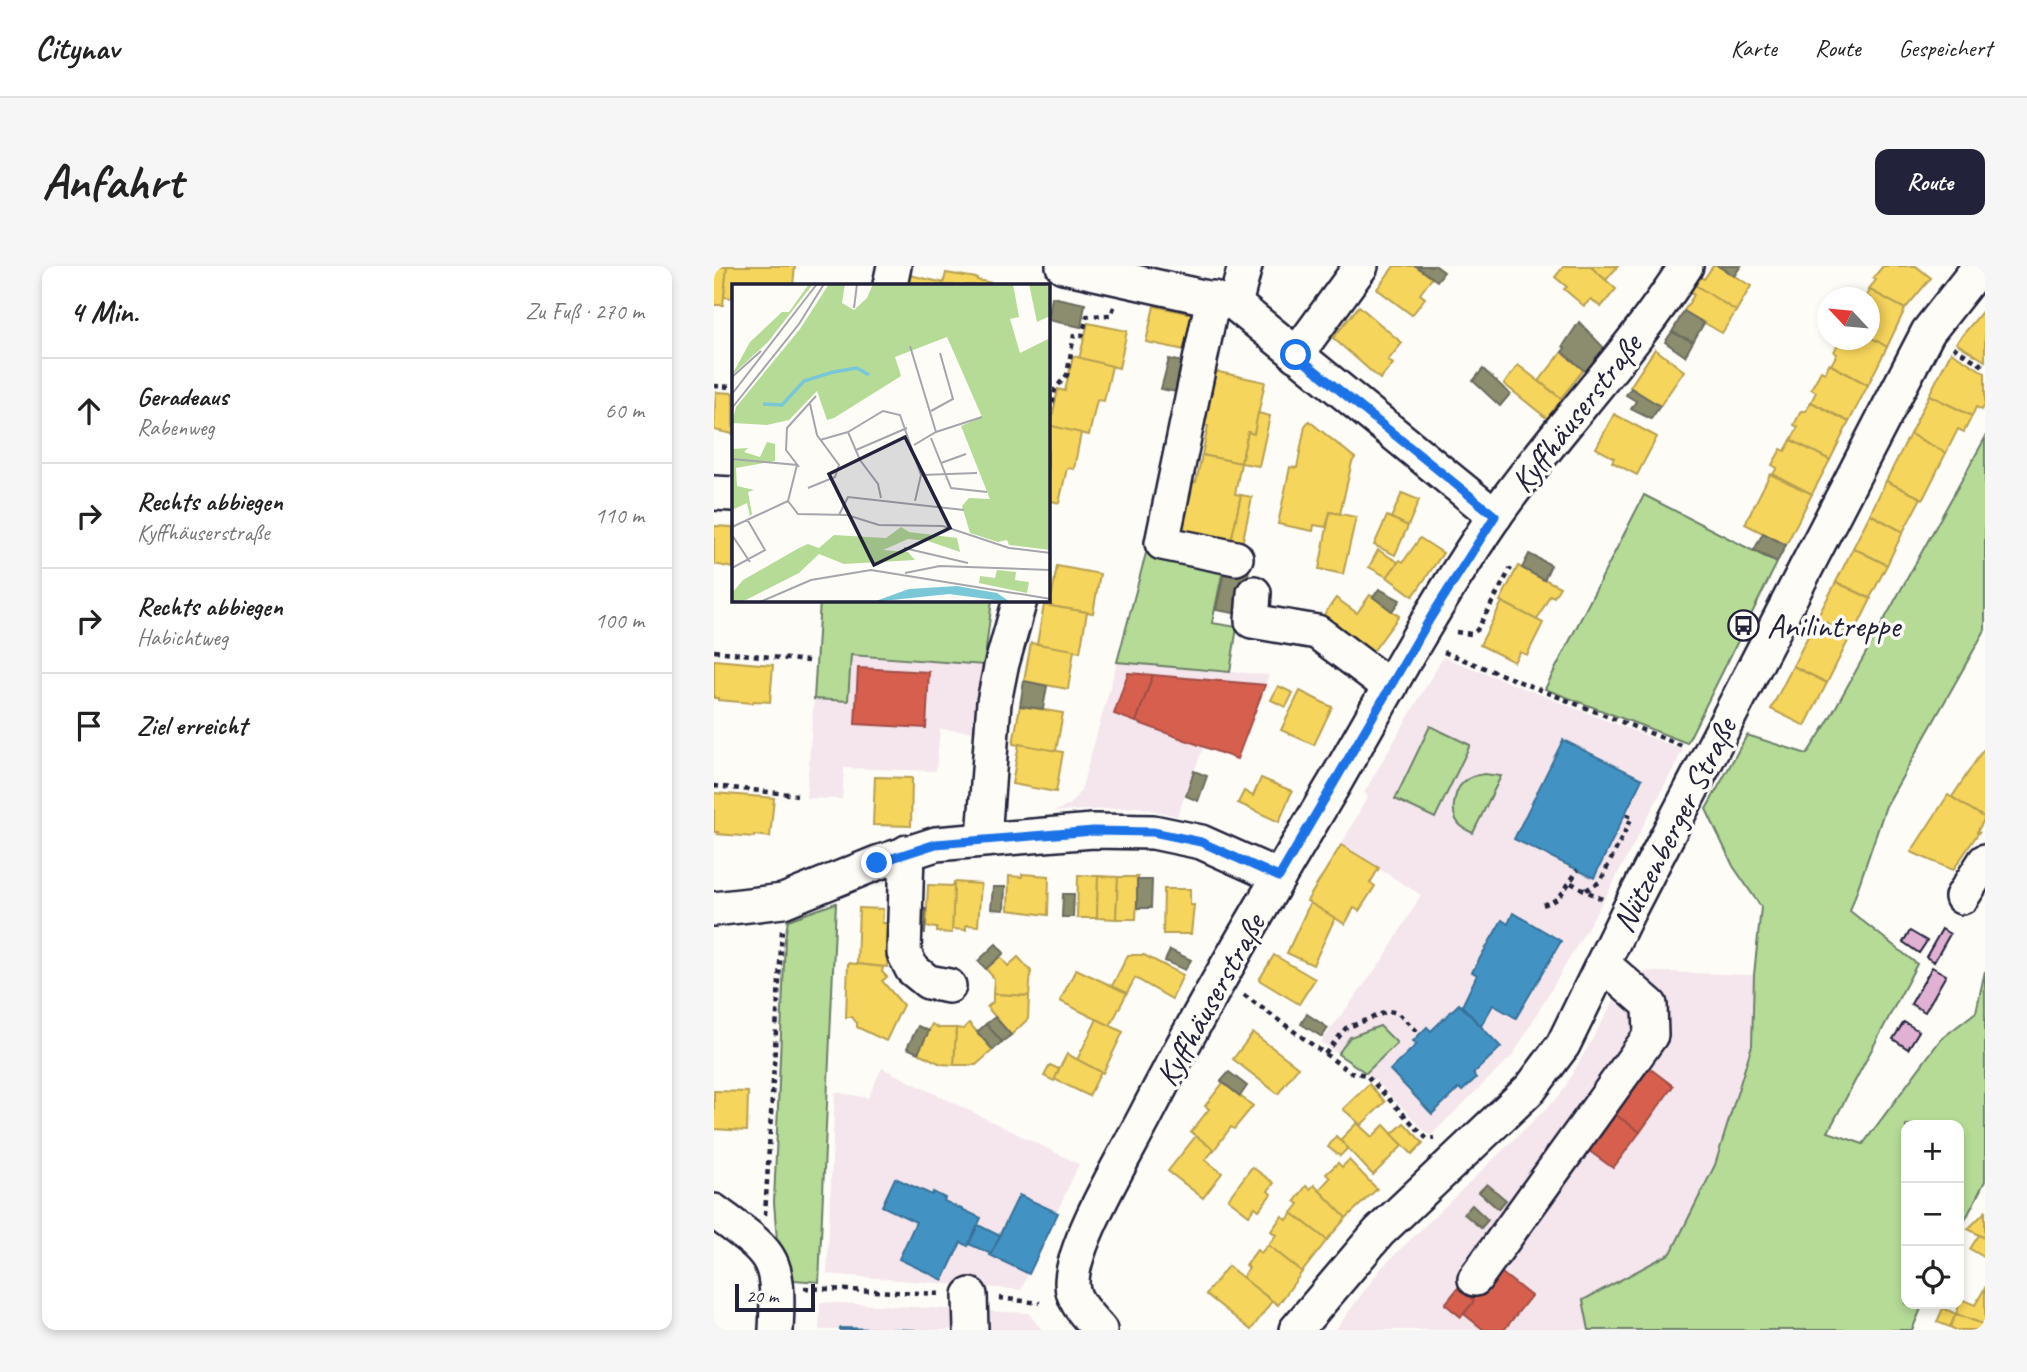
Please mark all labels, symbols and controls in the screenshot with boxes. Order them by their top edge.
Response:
text: Citynav [35,27,119,69]
text: Karte [1731,33,1777,63]
text: Route [1815,33,1860,63]
text: Gespeichert [1898,33,1992,63]
button: Route [1875,149,1985,215]
text: Anfahrt [42,151,182,213]
inset map [732,284,1050,602]
north arrow [1817,287,1880,350]
text: 4 Min. [70,293,139,331]
text: Zu Fuß · 270 m [525,297,644,326]
street label: Kyffhäuserstraße [1501,323,1652,501]
route start [1280,339,1311,370]
text: Geradeaus [137,380,228,413]
icon: ahead [70,392,108,430]
text: 60 m [605,396,644,425]
text: Rabenweg [137,413,215,442]
text: Rechts abbiegen [137,485,283,518]
icon: right [70,497,108,535]
text: 110 m [595,501,644,530]
text: Kyffhäuserstraße [137,518,270,547]
text: Rechts abbiegen [137,590,283,623]
icon: right [70,602,108,640]
place label: Anilintreppe [1767,605,1902,647]
text: 100 m [595,606,644,635]
bus stop icon: Anilintreppe [1727,609,1761,643]
text: Habichtweg [137,623,228,652]
icon: arrive [70,707,108,745]
text: Ziel erreicht [137,709,247,742]
street label: Nützenberger Straße [1602,709,1747,939]
route end [861,847,892,878]
street label: Kyffhäuserstraße [1146,905,1276,1093]
map controls [1901,1120,1964,1309]
button: + [1901,1120,1964,1183]
button: − [1901,1183,1964,1246]
button: locate [1901,1246,1964,1309]
scale bar [735,1281,816,1313]
text: 20 m [746,1284,778,1308]

